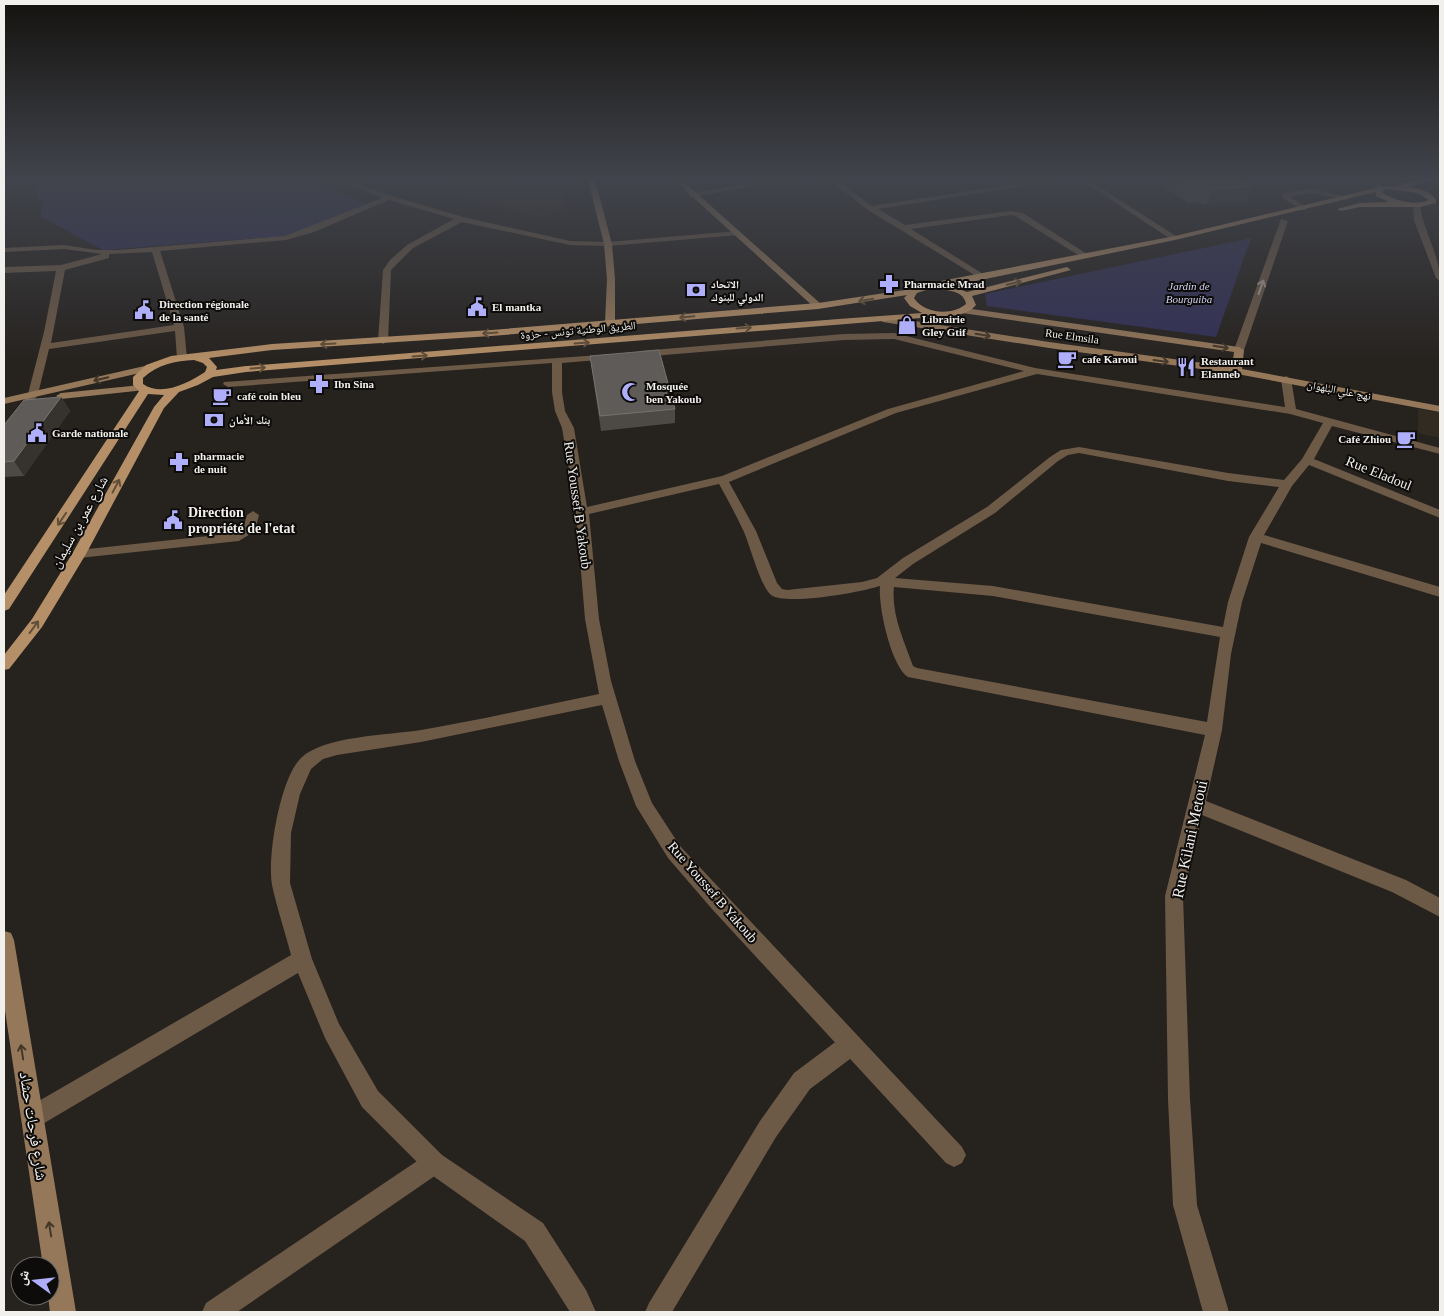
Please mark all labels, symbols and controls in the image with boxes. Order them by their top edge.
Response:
pharmacy icon: Pharmacie Mrad [878,273,900,295]
place label: الاتحاد الدولي للبنوك [711,278,764,306]
place label: Pharmacie Mrad [904,278,984,290]
one-way arrow [1006,278,1022,287]
bank icon: الاتحاد الدولي للبنوك [685,279,707,301]
park label: Jardin de Bourguiba [1166,280,1213,305]
one-way arrow [1257,280,1266,295]
one-way arrow [858,295,874,305]
public building icon: El mantka [466,296,488,318]
place label: Direction régionale de la santé [159,298,249,323]
public building icon: Direction régionale de la santé [133,299,155,321]
place label: El mantka [492,301,542,313]
one-way arrow [679,312,695,322]
place label: Librairie Gley Gtif [922,313,966,338]
shop icon: Librairie Gley Gtif [896,314,918,336]
street label: الطريق الوطنية تونس - حزوة [520,319,636,342]
one-way arrow [735,324,751,333]
street label: Rue Elmsila [1044,326,1100,346]
one-way arrow [482,328,498,338]
one-way arrow [975,331,991,341]
one-way arrow [574,338,590,348]
one-way arrow [320,340,336,349]
one-way arrow [1213,342,1229,352]
cafe icon: cafe Karoui [1056,348,1078,370]
one-way arrow [412,351,428,360]
place label: cafe Karoui [1082,353,1137,365]
place label: Restaurant Elanneb [1201,355,1254,380]
one-way arrow [1153,356,1169,366]
restaurant icon: Restaurant Elanneb [1175,356,1197,378]
one-way arrow [250,364,266,373]
pharmacy icon: Ibn Sina [308,373,330,395]
one-way arrow [94,375,110,384]
place label: Ibn Sina [334,378,375,390]
street label: نهج علي البلهوان [1305,378,1372,405]
place label: Mosquée ben Yakoub [646,380,702,405]
mosque icon: Mosquée ben Yakoub [620,381,642,403]
cafe icon: café coin bleu [211,385,233,407]
place label: café coin bleu [237,390,301,402]
bank icon: بنك الأمان [203,409,225,431]
place label: بنك الأمان [229,414,270,428]
public building icon: Garde nationale [26,422,48,444]
place label: Garde nationale [52,427,128,439]
cafe icon: Café Zhiou [1395,428,1417,450]
place label: Café Zhiou [1338,433,1391,445]
street label: Rue Youssef B Yakoub [561,440,594,570]
place label: pharmacie de nuit [194,450,244,475]
pharmacy icon: pharmacie de nuit [168,451,190,473]
street label: Rue Eladoul [1344,453,1414,493]
street label: شارع عمر بن سليمان [48,474,113,572]
one-way arrow [111,479,121,494]
place label: Direction propriété de l'etat [188,505,295,536]
public building icon: Direction propriété de l'etat [162,509,184,531]
one-way arrow [56,512,67,526]
one-way arrow [29,620,39,634]
street label: Rue Kilani Metoui [1169,778,1210,900]
street label: Rue Youssef B Yakoub [665,839,761,946]
one-way arrow [17,1044,27,1060]
street label: شارع فرحات حشاد [15,1071,50,1182]
one-way arrow [45,1222,55,1238]
north arrow [10,1256,60,1306]
text: ش [14,1269,33,1287]

